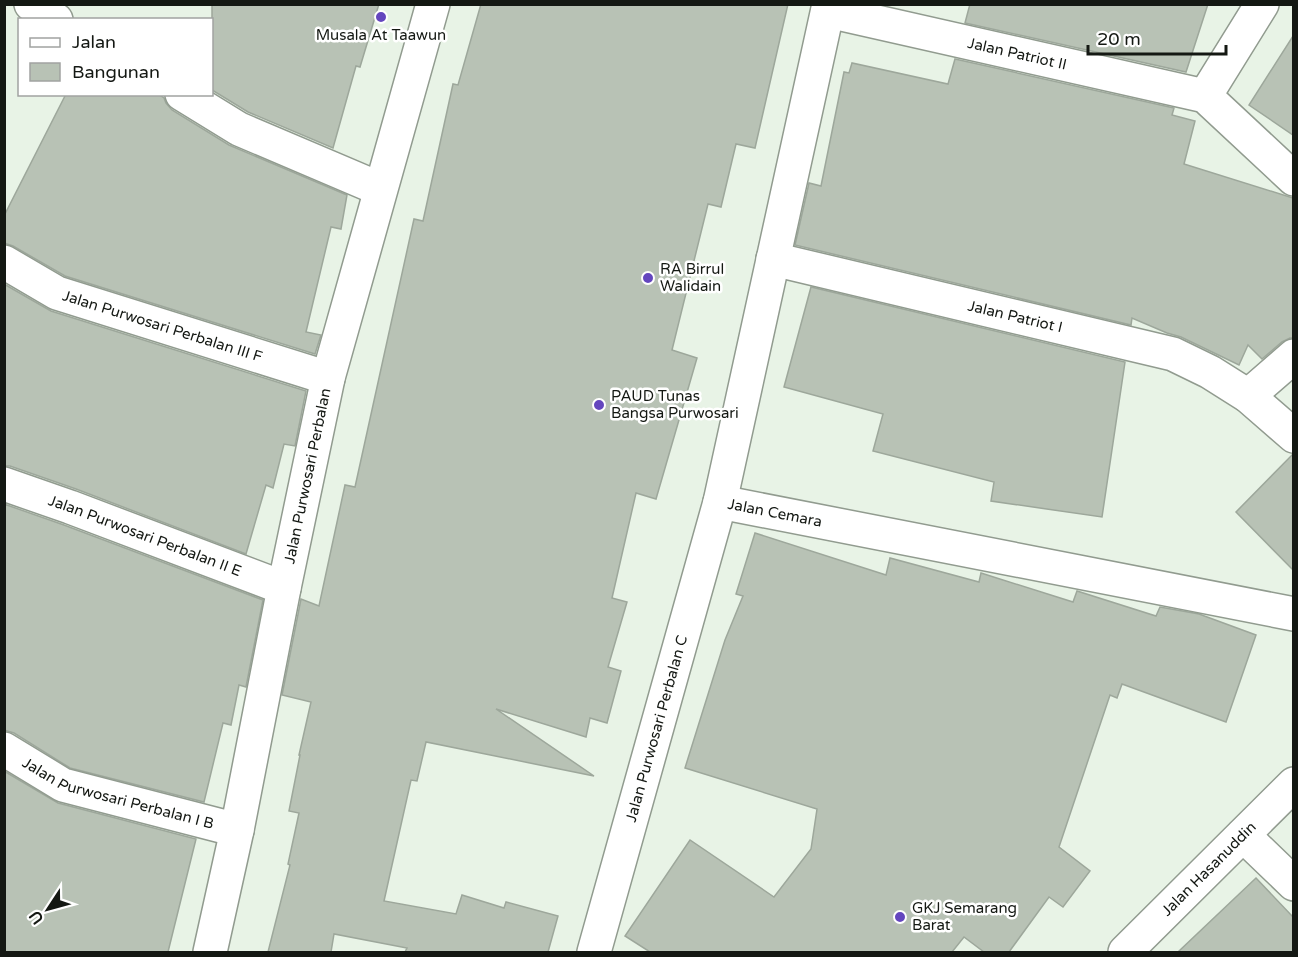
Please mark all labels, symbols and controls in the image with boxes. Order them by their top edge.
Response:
marker: Musala At Taawun [374,10,388,24]
legend [18,18,213,96]
scale bar [1088,18,1226,56]
place label: Musala At Taawun [316,26,446,44]
text: 20 m [1097,28,1141,50]
text: Jalan [72,31,116,53]
street label: Jalan Patriot II [966,34,1069,74]
text: Bangunan [72,61,160,83]
place label: RA Birrul Walidain [660,260,724,295]
marker: RA Birrul Walidain [641,271,655,285]
street label: Jalan Purwosari Perbalan III F [60,286,265,366]
street label: Jalan Patriot I [966,297,1064,336]
street label: Jalan Purwosari Perbalan [280,387,335,565]
place label: PAUD Tunas Bangsa Purwosari [611,387,739,422]
marker: PAUD Tunas Bangsa Purwosari [592,398,606,412]
street label: Jalan Purwosari Perbalan II E [46,491,244,580]
street label: Jalan Cemara [726,495,824,531]
street label: Jalan Purwosari Perbalan C [622,633,691,824]
street label: Jalan Purwosari Perbalan I B [19,753,216,833]
street label: Jalan Hasanuddin [1158,818,1260,920]
north arrow [18,879,78,939]
place label: GKJ Semarang Barat [912,899,1017,934]
text: U [25,906,48,928]
marker: GKJ Semarang Barat [893,910,907,924]

